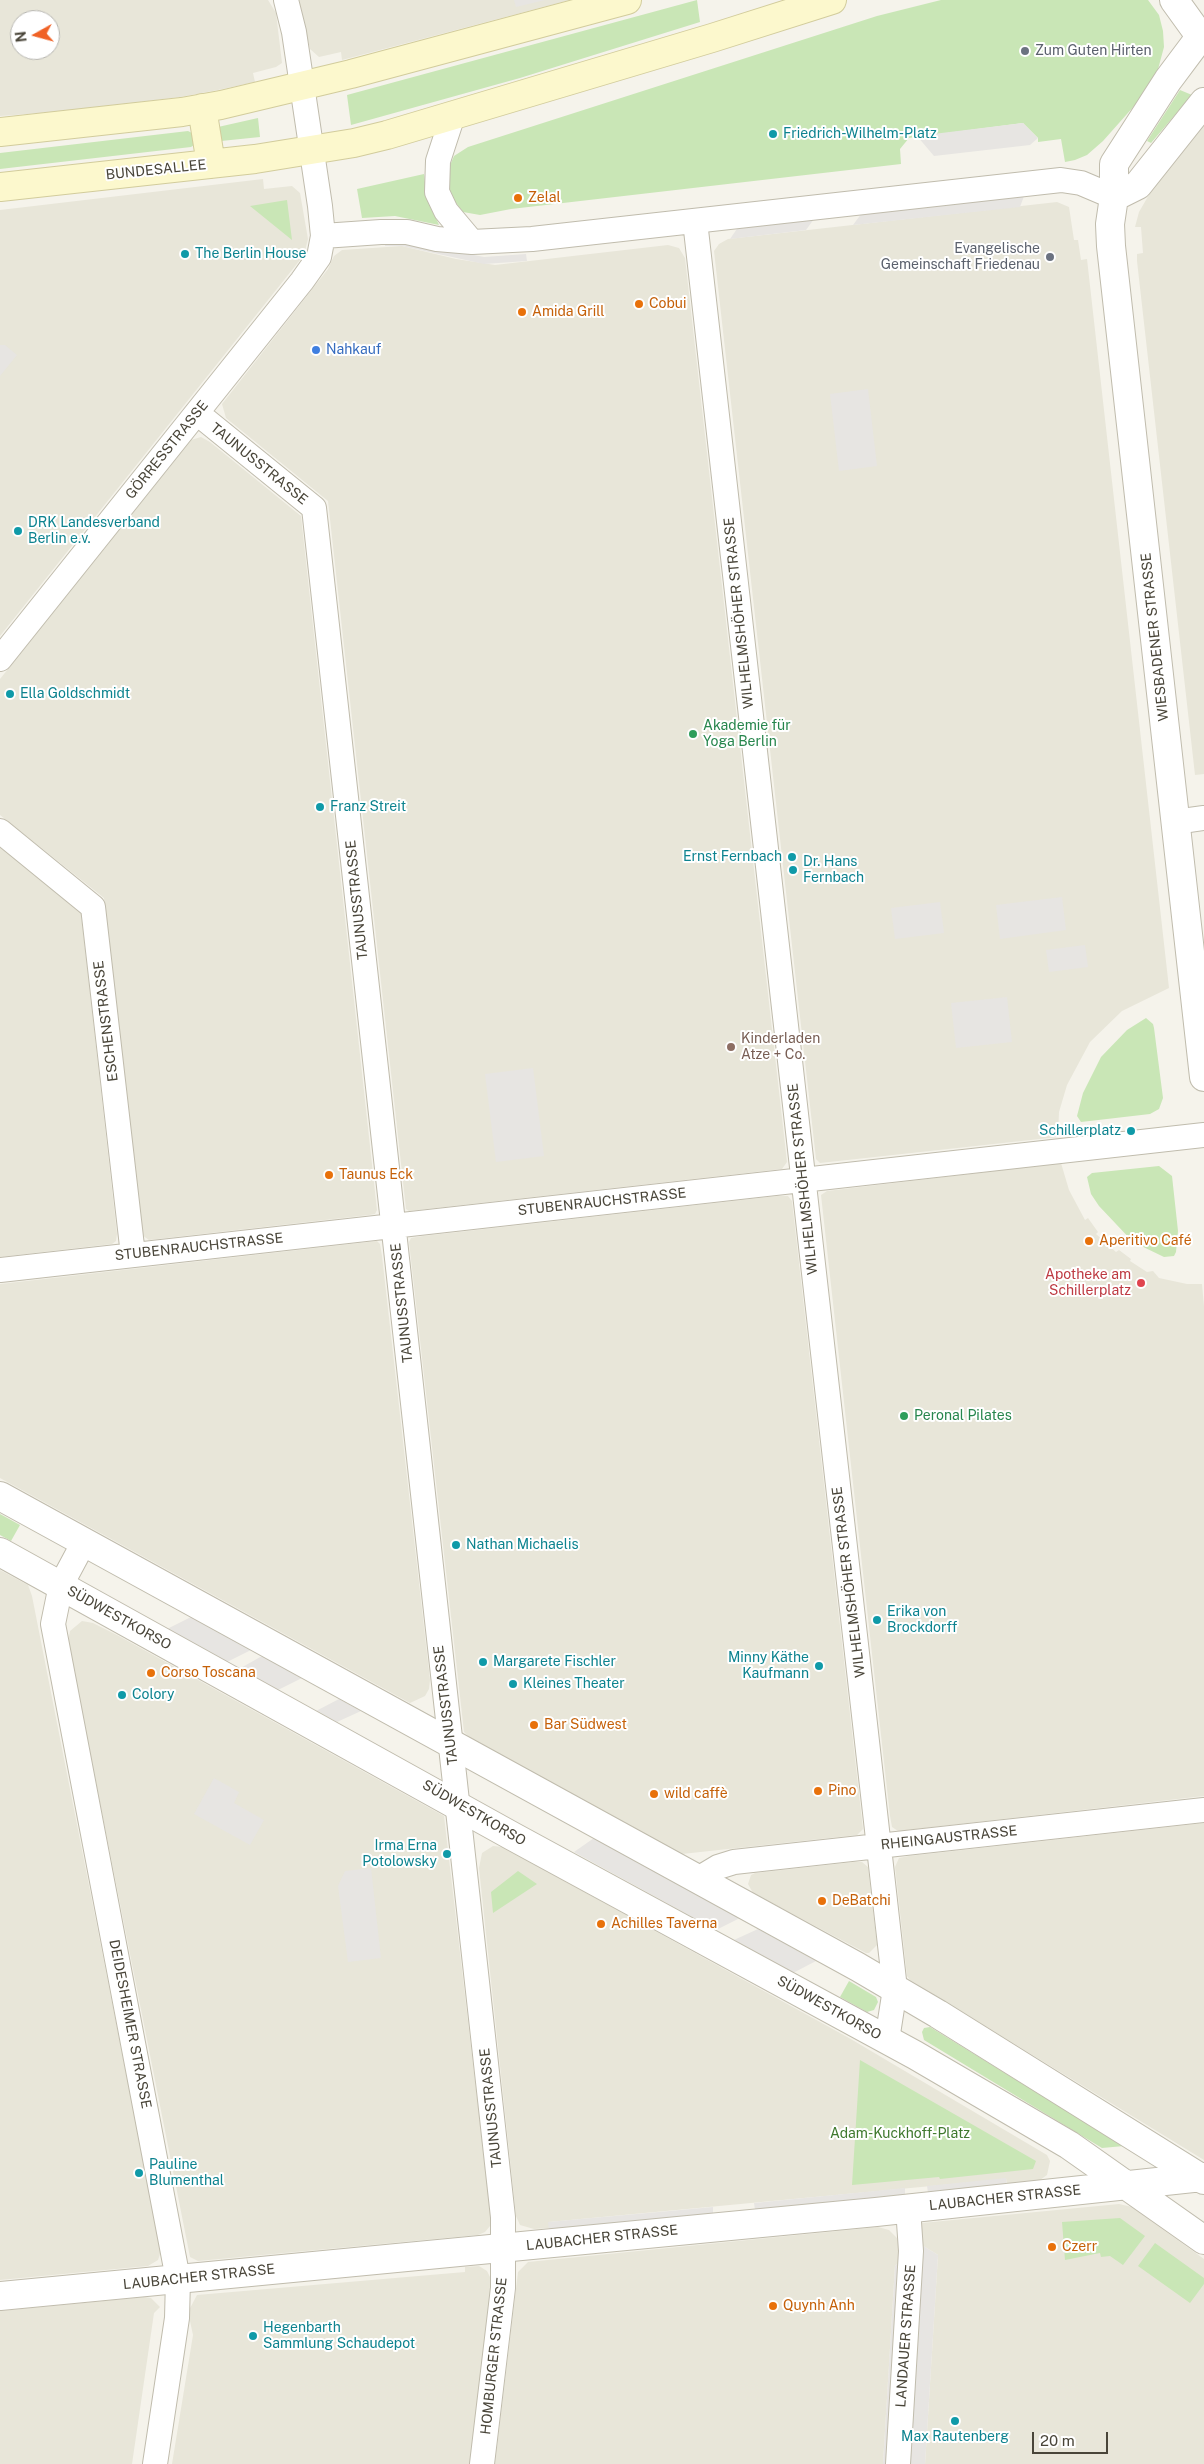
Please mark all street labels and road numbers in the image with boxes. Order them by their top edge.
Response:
street label: BUNDESALLEE [105,156,207,184]
street label: GÖRRESSTRASSE [122,397,212,503]
street label: TAUNUSSTRASSE [207,420,311,508]
street label: WILHELMSHÖHER STRASSE [721,517,757,709]
street label: WIESBADENER STRASSE [1138,552,1172,722]
street label: TAUNUSSTRASSE [342,839,372,961]
street label: ESCHENSTRASSE [90,960,122,1082]
street label: WILHELMSHÖHER STRASSE [785,1083,821,1275]
street label: STUBENRAUCHSTRASSE [517,1185,687,1219]
street label: STUBENRAUCHSTRASSE [114,1230,284,1264]
street label: TAUNUSSTRASSE [387,1242,417,1364]
street label: WILHELMSHÖHER STRASSE [829,1486,869,1678]
street label: SÜDWESTKORSO [64,1582,174,1654]
street label: TAUNUSSTRASSE [430,1644,462,1766]
street label: SÜDWESTKORSO [419,1777,529,1849]
street label: RHEINGAUSTRASSE [880,1822,1018,1854]
street label: DEIDESHEIMER STRASSE [105,1938,155,2110]
street label: SÜDWESTKORSO [774,1972,884,2044]
street label: TAUNUSSTRASSE [476,2047,506,2169]
street label: LAUBACHER STRASSE [928,2182,1082,2214]
street label: LAUBACHER STRASSE [525,2222,679,2254]
street label: LAUBACHER STRASSE [122,2261,276,2293]
street label: LANDAUER STRASSE [893,2264,919,2408]
street label: HOMBURGER STRASSE [477,2277,511,2435]

